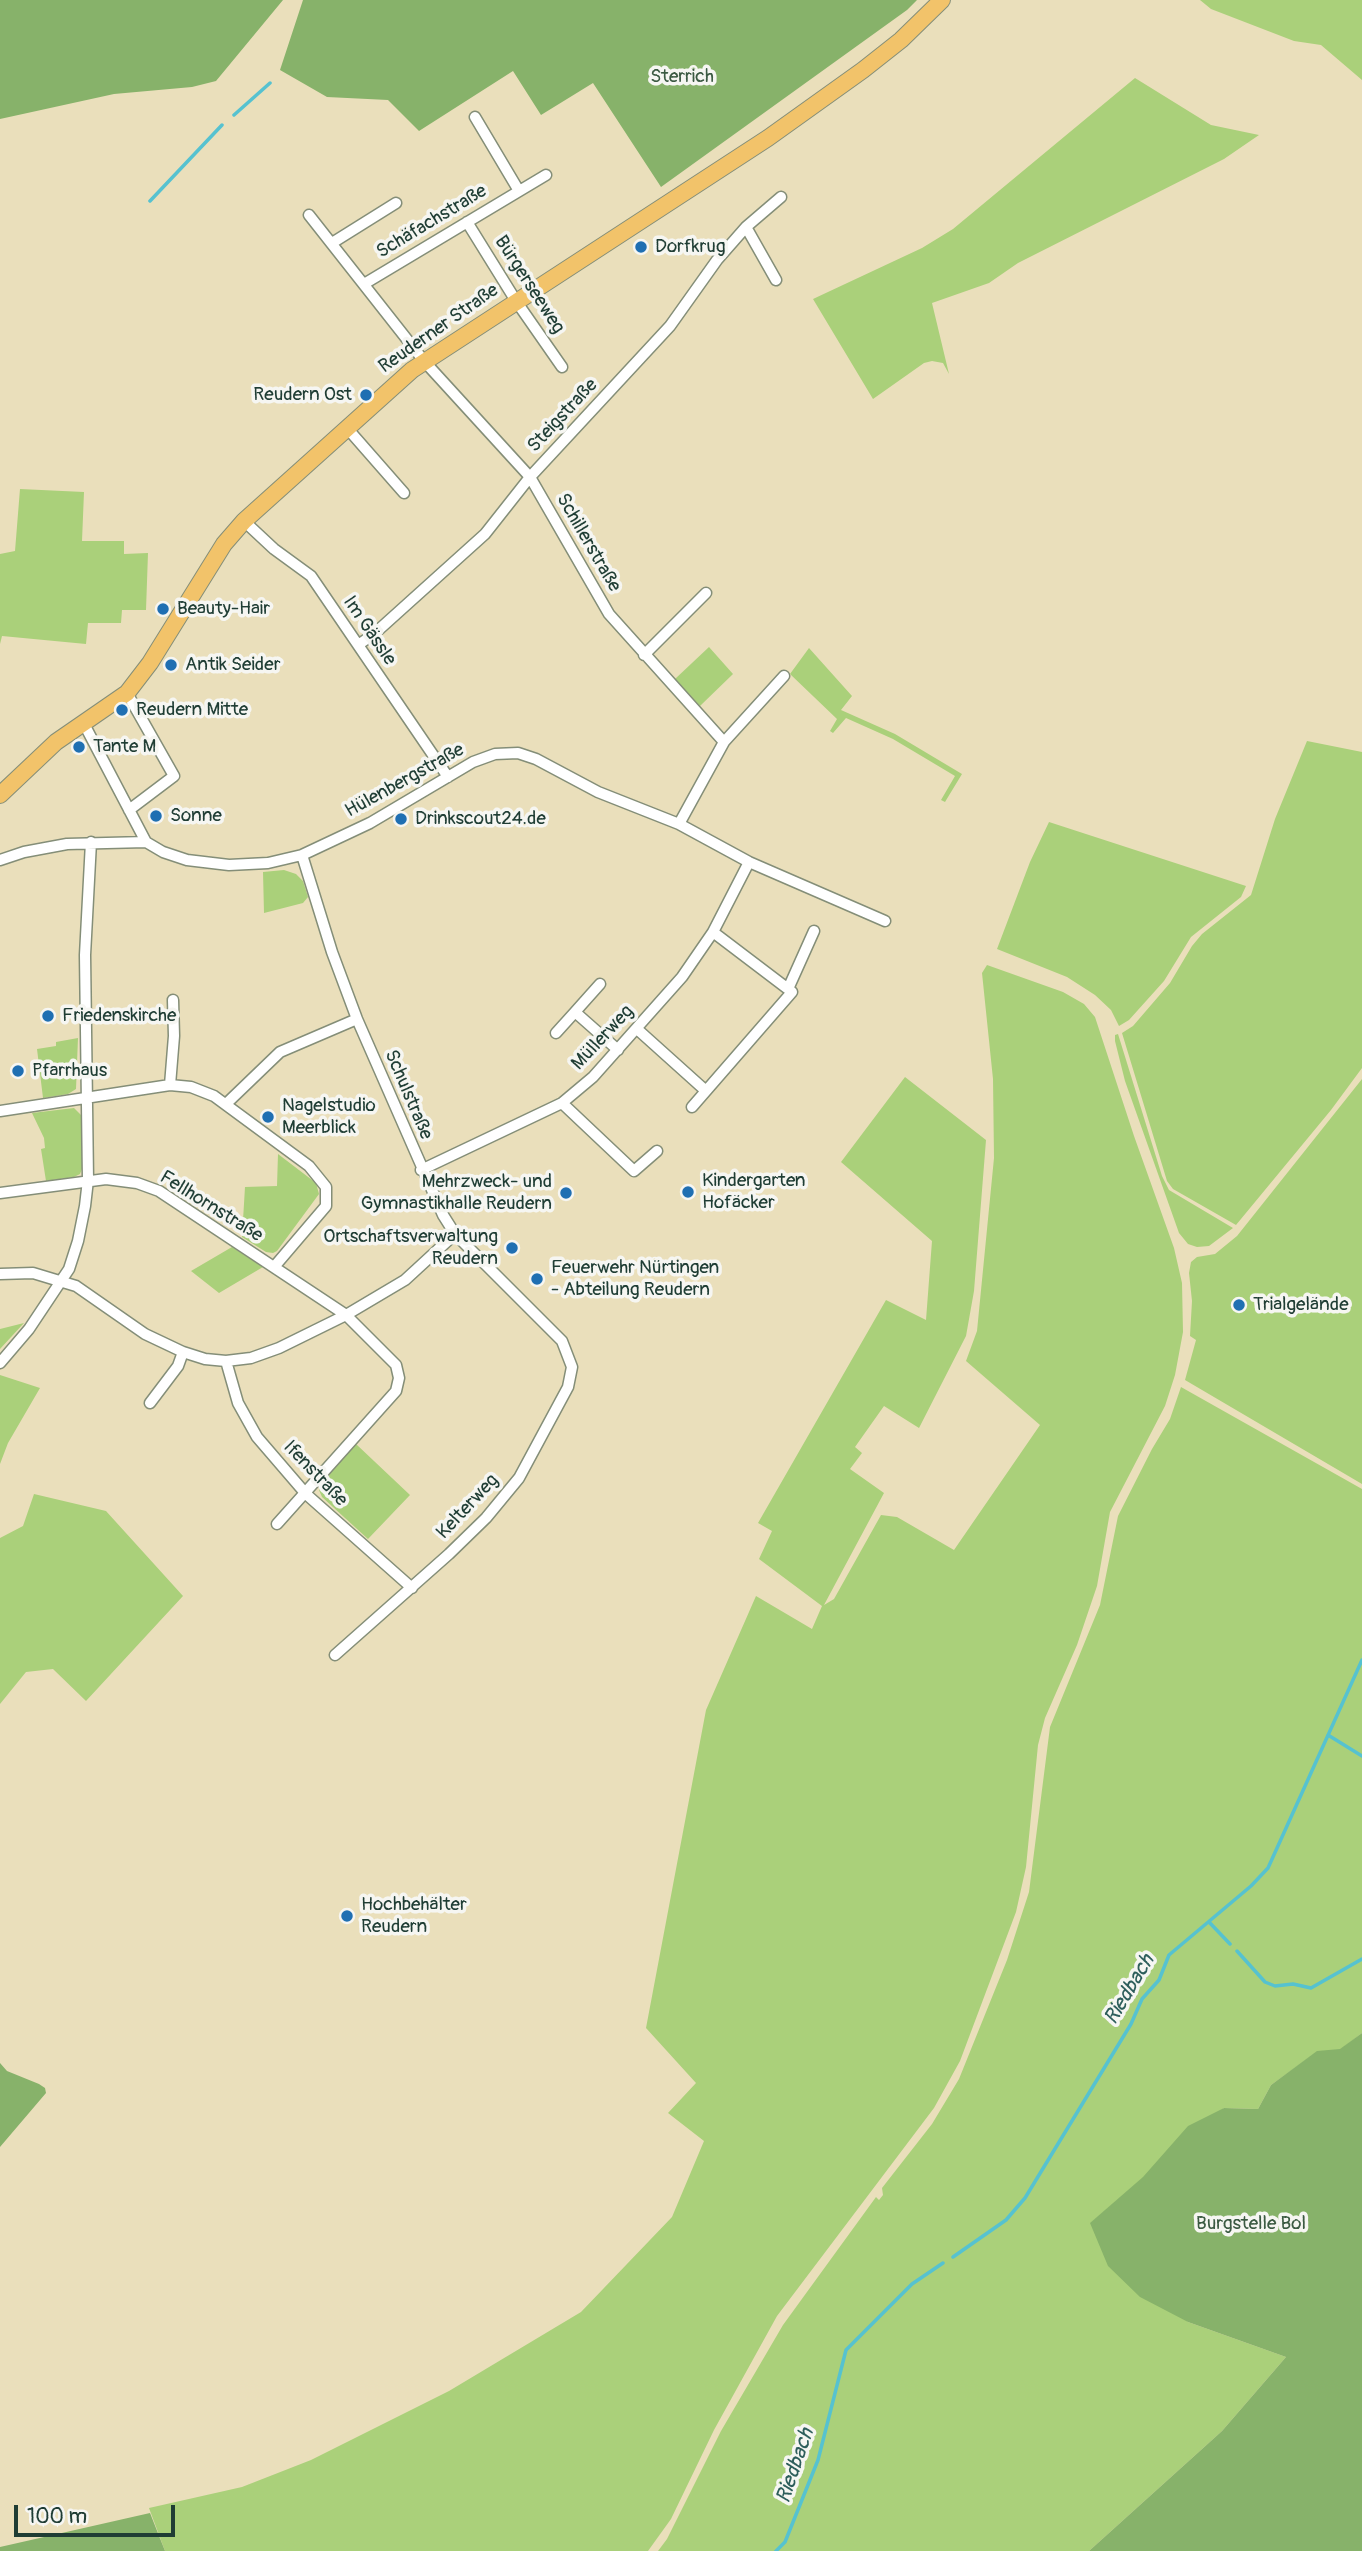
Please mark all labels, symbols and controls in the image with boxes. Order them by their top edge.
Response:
park label: Sterrich [650,66,714,88]
street label: Schäfachstraße [373,180,491,264]
street label: Bürgerseeweg [489,232,569,338]
place label: Dorfkrug [655,236,725,258]
marker: Dorfkrug [633,239,649,255]
street label: Reuderner Straße [375,279,503,379]
street label: Steigstraße [523,374,603,458]
place label: Reudern Ost [253,384,352,406]
marker: Reudern Ost [358,387,374,403]
street label: Schillerstraße [551,490,625,596]
street label: Im Gässle [337,592,401,670]
place label: Beauty-Hair [177,598,270,620]
marker: Beauty-Hair [155,601,171,617]
place label: Antik Seider [185,654,280,676]
marker: Antik Seider [163,657,179,673]
place label: Reudern Mitte [136,699,248,721]
marker: Reudern Mitte [114,702,130,718]
place label: Tante M [93,736,156,758]
marker: Tante M [71,739,87,755]
street label: Hülenbergstraße [341,739,469,823]
place label: Sonne [170,805,222,827]
marker: Sonne [148,808,164,824]
place label: Drinkscout24.de [415,808,546,830]
marker: Drinkscout24.de [393,811,409,827]
street label: Müllerweg [567,1001,639,1075]
place label: Friedenskirche [62,1005,176,1027]
marker: Friedenskirche [40,1008,56,1024]
street label: Schulstraße [379,1047,437,1143]
place label: Pfarrhaus [32,1060,107,1082]
marker: Pfarrhaus [10,1063,26,1079]
place label: Nagelstudio Meerblick [282,1095,376,1139]
marker: Nagelstudio Meerblick [260,1109,276,1125]
street label: Fellhornstraße [155,1166,267,1248]
place label: Kindergarten Hofäcker [702,1170,806,1214]
place label: Mehrzweck- und Gymnastikhalle Reudern [361,1171,552,1215]
marker: Kindergarten Hofäcker [680,1184,696,1200]
marker: Mehrzweck- und Gymnastikhalle Reudern [558,1185,574,1201]
place label: Ortschaftsverwaltung Reudern [323,1226,498,1270]
marker: Ortschaftsverwaltung Reudern [504,1240,520,1256]
place label: Feuerwehr Nürtingen - Abteilung Reudern [551,1257,719,1301]
marker: Feuerwehr Nürtingen - Abteilung Reudern [529,1271,545,1287]
place label: Trialgelände [1253,1294,1349,1316]
marker: Trialgelände [1231,1297,1247,1313]
street label: Ifenstraße [278,1436,352,1512]
street label: Kelterweg [432,1470,504,1544]
place label: Hochbehälter Reudern [361,1894,467,1938]
marker: Hochbehälter Reudern [339,1908,355,1924]
water label: Riedbach [1099,1950,1161,2030]
park label: Burgstelle Bol [1196,2213,1306,2235]
water label: Riedbach [772,2425,820,2507]
scale bar [18,2492,178,2536]
text: 100 m [27,2503,87,2530]

